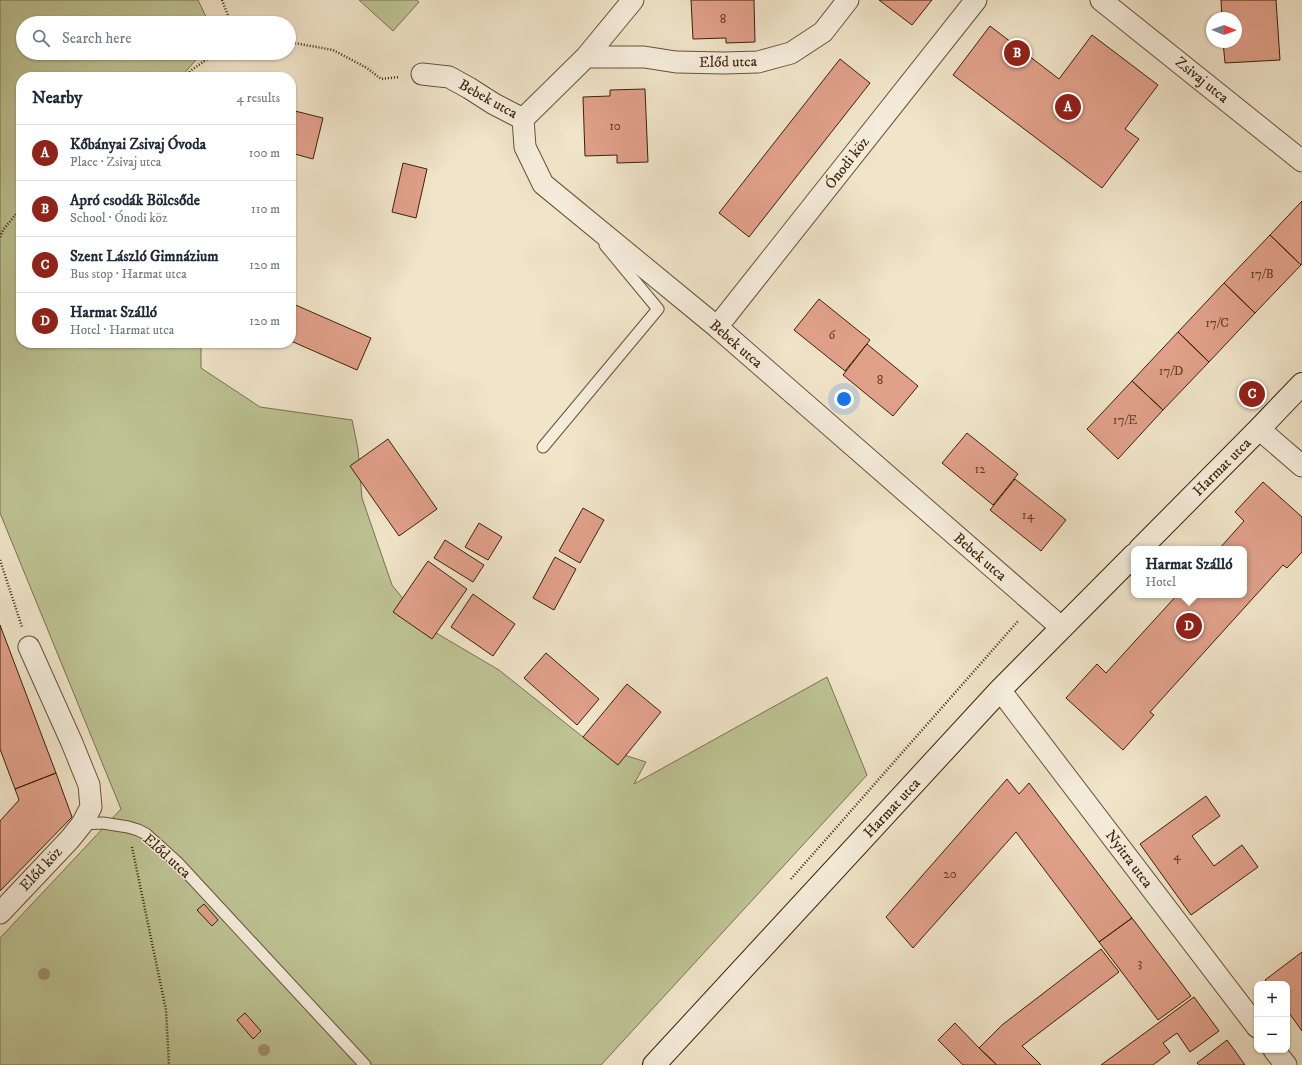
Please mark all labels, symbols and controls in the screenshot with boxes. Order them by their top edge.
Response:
house number: 8 [720,11,726,27]
north arrow [1206,12,1242,48]
search box [16,16,296,60]
icon: search [30,27,52,49]
text: Search here [62,29,131,48]
pin: B [1004,38,1030,68]
street label: Előd utca [699,52,758,72]
street label: Zsivaj utca [1171,53,1233,108]
street label: Bebek utca [455,75,521,123]
text: Nearby [32,87,82,109]
text: 4 results [237,90,280,106]
pin: A [1055,92,1081,122]
house number: 10 [609,118,621,134]
street label: Ónodi köz [821,133,874,193]
text: Kőbányai Zsivaj Óvoda [70,135,206,154]
text: A [41,145,49,161]
text: 100 m [249,145,280,161]
text: Place · Zsivaj utca [70,154,161,170]
text: Apró csodák Bölcsőde [70,191,200,210]
text: B [41,201,49,217]
text: 110 m [251,201,280,217]
text: School · Ónodi köz [70,210,168,226]
text: Szent László Gimnázium [70,247,219,266]
text: C [41,257,49,273]
text: 120 m [249,257,280,273]
text: Bus stop · Harmat utca [70,266,187,282]
house number: 17/B [1250,266,1274,282]
text: Harmat Szálló [70,303,157,322]
text: D [40,313,50,329]
text: 120 m [249,313,280,329]
house number: 17/C [1205,315,1229,331]
street label: Bebek utca [705,316,767,373]
text: Hotel · Harmat utca [70,322,174,338]
house number: 6 [829,327,837,343]
house number: 17/D [1159,363,1184,379]
house number: 8 [877,372,883,388]
pin: C [1239,379,1265,409]
your location [834,389,854,409]
house number: 17/E [1113,412,1137,428]
street label: Harmat utca [1189,433,1256,500]
house number: 12 [974,461,986,477]
house number: 14 [1022,507,1035,523]
street label: Bebek utca [949,529,1011,586]
popup [1131,546,1247,598]
text: Harmat Szálló [1145,555,1233,574]
text: Hotel [1145,574,1176,590]
pin: D [1176,611,1202,641]
street label: Harmat utca [859,774,925,842]
street label: Nyitra utca [1101,826,1157,892]
street label: Előd utca [139,830,195,883]
street label: Előd köz [16,842,67,895]
house number: 4 [1173,848,1181,864]
house number: 20 [943,866,957,882]
house number: 3 [1138,955,1143,971]
map controls [1254,981,1290,1053]
button: + [1254,981,1290,1017]
button: − [1254,1017,1290,1053]

